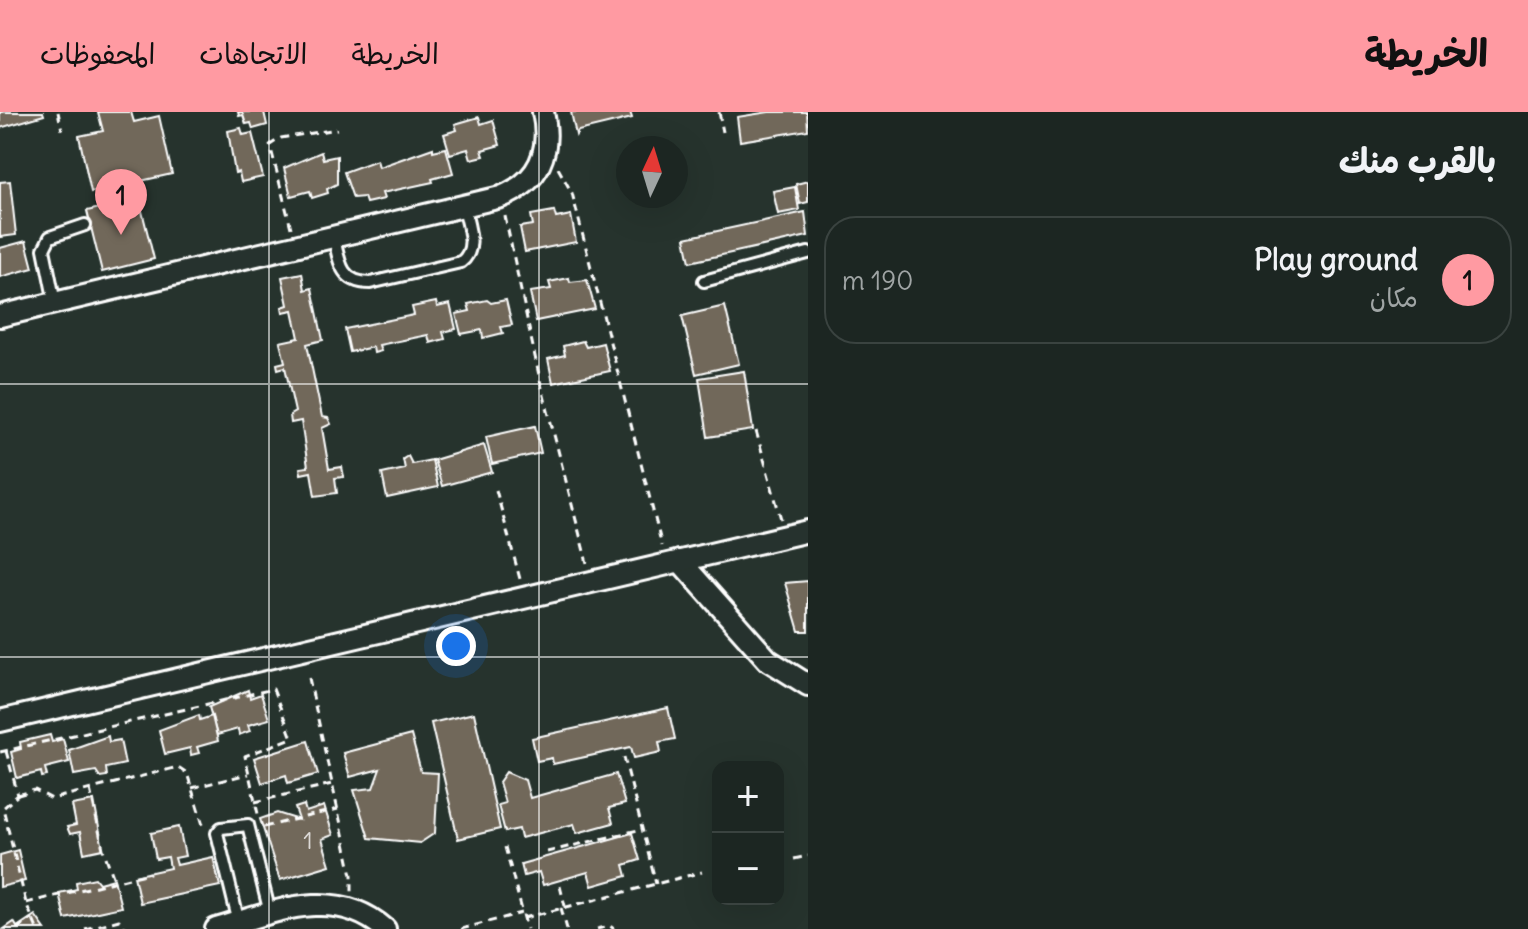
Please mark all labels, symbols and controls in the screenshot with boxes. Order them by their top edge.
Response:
text: الخريطة [1364,30,1488,77]
text: المحفوظات [40,36,155,72]
text: الاتجاهات [199,36,307,72]
text: الخريطة [351,36,439,72]
north arrow [616,136,688,208]
text: بالقرب منك [1339,139,1496,182]
pin: 1 [95,169,147,235]
text: Play ground [1254,240,1418,278]
text: 190 m [842,264,913,297]
text: 1 [1463,264,1473,297]
text: مكان [1370,281,1418,314]
your location [436,626,476,666]
map controls [712,761,784,905]
button: + [712,761,784,833]
house number: 1 [303,825,313,855]
button: − [712,833,784,905]

